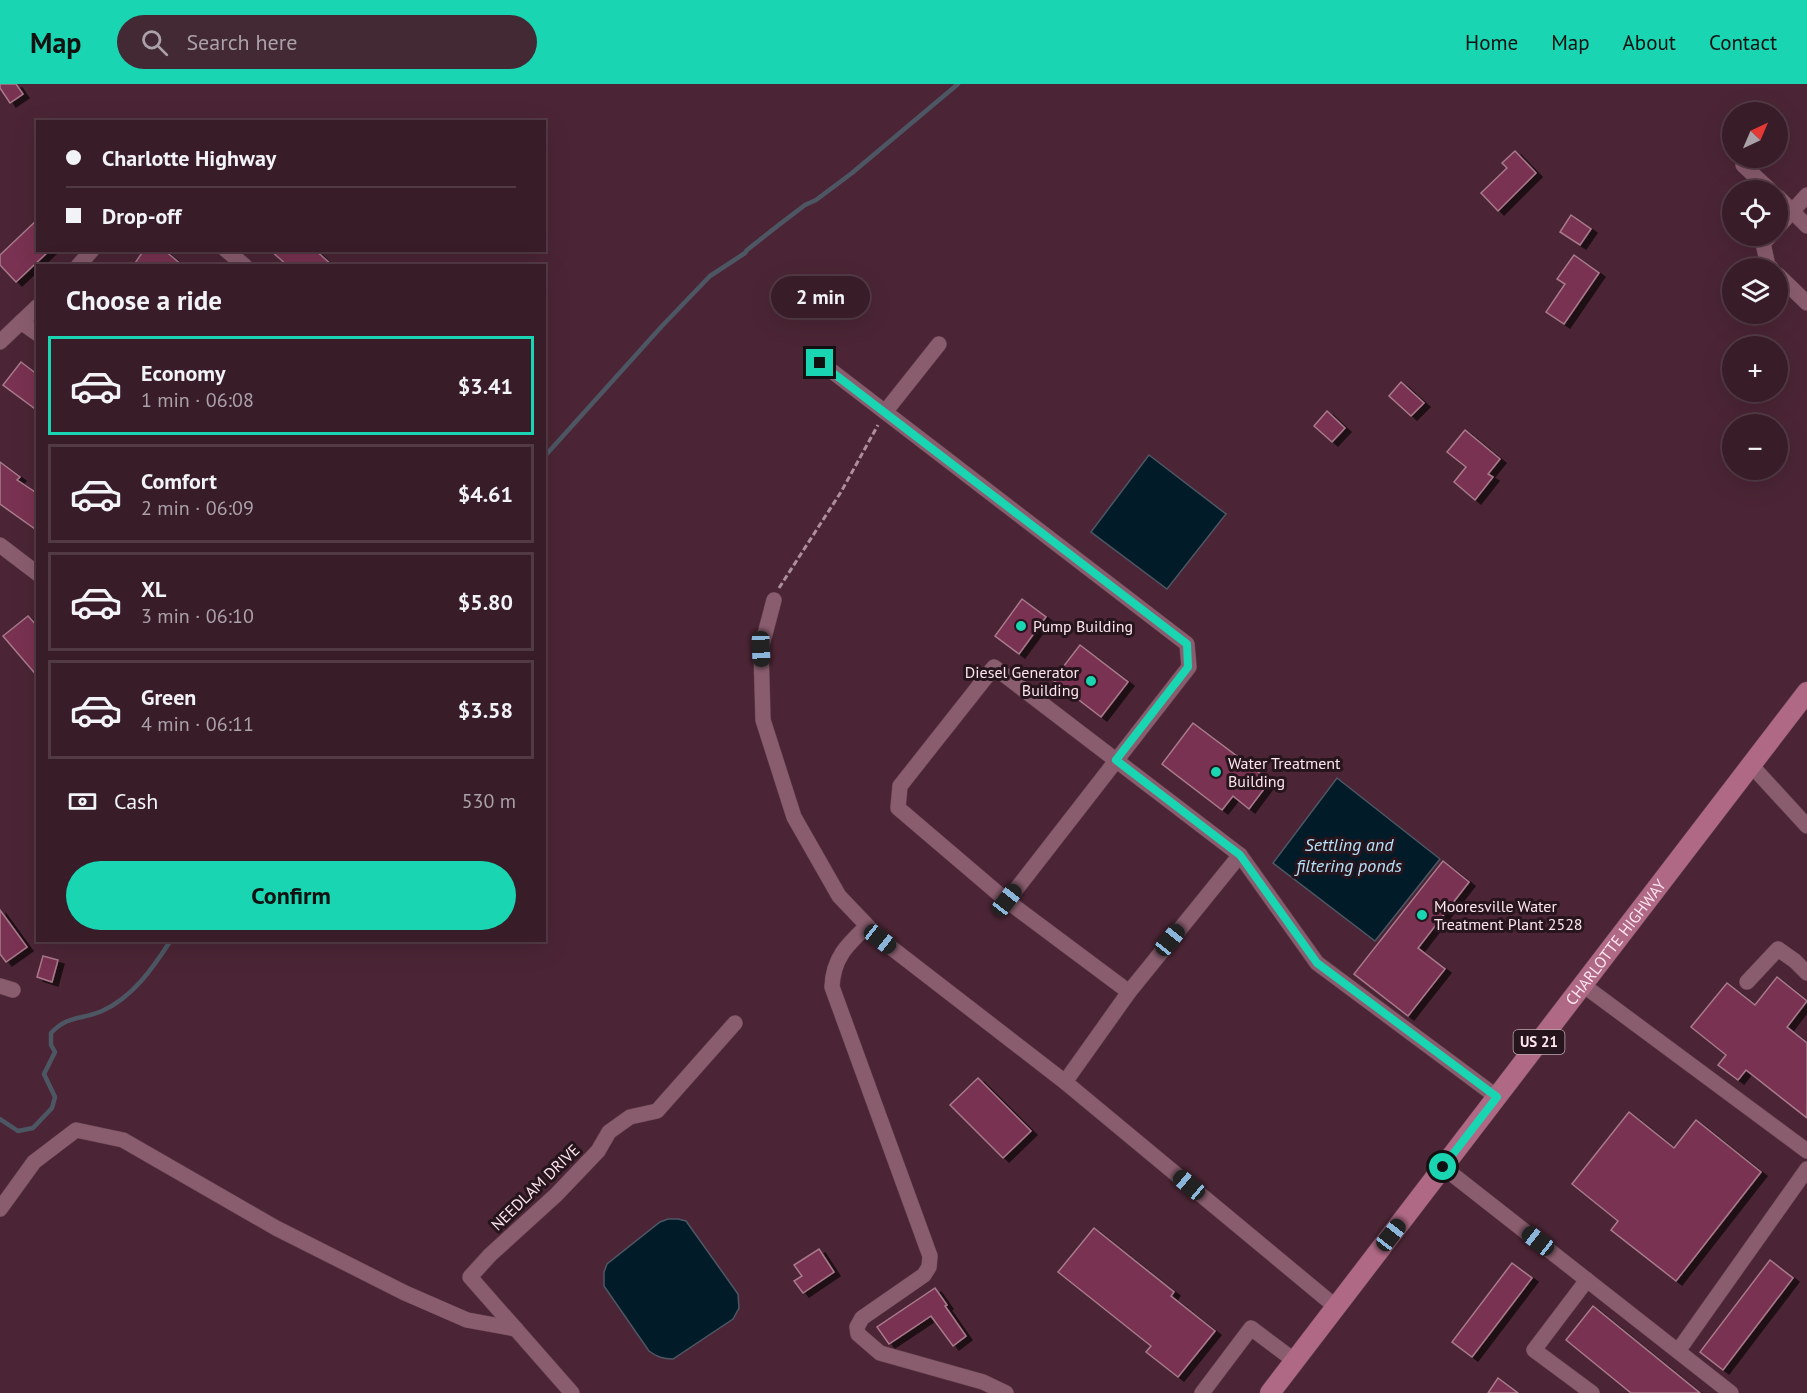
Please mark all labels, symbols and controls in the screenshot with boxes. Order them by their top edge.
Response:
search box [117,15,537,69]
text: Map [30,24,81,61]
icon: search [138,26,171,59]
text: Search here [186,28,297,56]
text: Home [1465,29,1518,56]
text: Map [1551,29,1590,56]
text: About [1623,29,1676,56]
text: Contact [1709,29,1777,56]
north arrow [1722,102,1788,168]
map controls [1722,102,1788,480]
text: Charlotte Highway [102,144,276,172]
button: locate [1722,180,1788,246]
text: Drop-off [102,202,181,230]
button: layers [1722,258,1788,324]
callout: 2 min [770,276,870,318]
text: Choose a ride [66,283,222,317]
text: 2 min [796,284,845,310]
button: + [1722,336,1788,402]
route end [806,349,833,376]
icon: car [69,359,123,413]
text: Economy [141,359,225,387]
text: $3.41 [458,372,513,400]
text: 1 min · 06:08 [141,387,254,413]
button: − [1722,414,1788,480]
icon: car [69,467,123,521]
text: Comfort [141,467,217,495]
text: $4.61 [458,480,513,508]
text: 2 min · 06:09 [141,495,254,521]
icon: car [69,575,123,629]
text: XL [141,575,166,603]
text: $5.80 [458,588,513,616]
text: 3 min · 06:10 [141,603,254,629]
place label: Pump Building [1033,616,1133,636]
marker: Pump Building [1014,619,1028,633]
car [751,631,771,667]
place label: Diesel Generator Building [965,662,1080,700]
marker: Diesel Generator Building [1084,674,1098,688]
icon: car [69,683,123,737]
text: Green [141,683,196,711]
text: $3.58 [458,696,513,724]
text: 4 min · 06:11 [141,711,254,737]
place label: Water Treatment Building [1228,753,1341,791]
marker: Water Treatment Building [1209,765,1223,779]
icon: cash [66,785,99,818]
text: Cash [114,787,158,815]
text: 530 m [462,788,516,814]
water label: Settling and filtering ponds [1293,833,1403,877]
button: Confirm [66,861,516,930]
street label: CHARLOTTE HIGHWAY [1561,875,1670,1009]
car [989,880,1025,920]
place label: Mooresville Water Treatment Plant 2528 [1434,896,1583,934]
marker: Mooresville Water Treatment Plant 2528 [1415,908,1429,922]
car [1152,920,1188,960]
car [860,921,900,957]
road number: US 21 [1514,1030,1564,1054]
street label: NEEDLAM DRIVE [487,1140,583,1234]
route start [1429,1153,1456,1180]
car [1169,1167,1209,1203]
car [1373,1215,1409,1255]
car [1518,1223,1558,1259]

